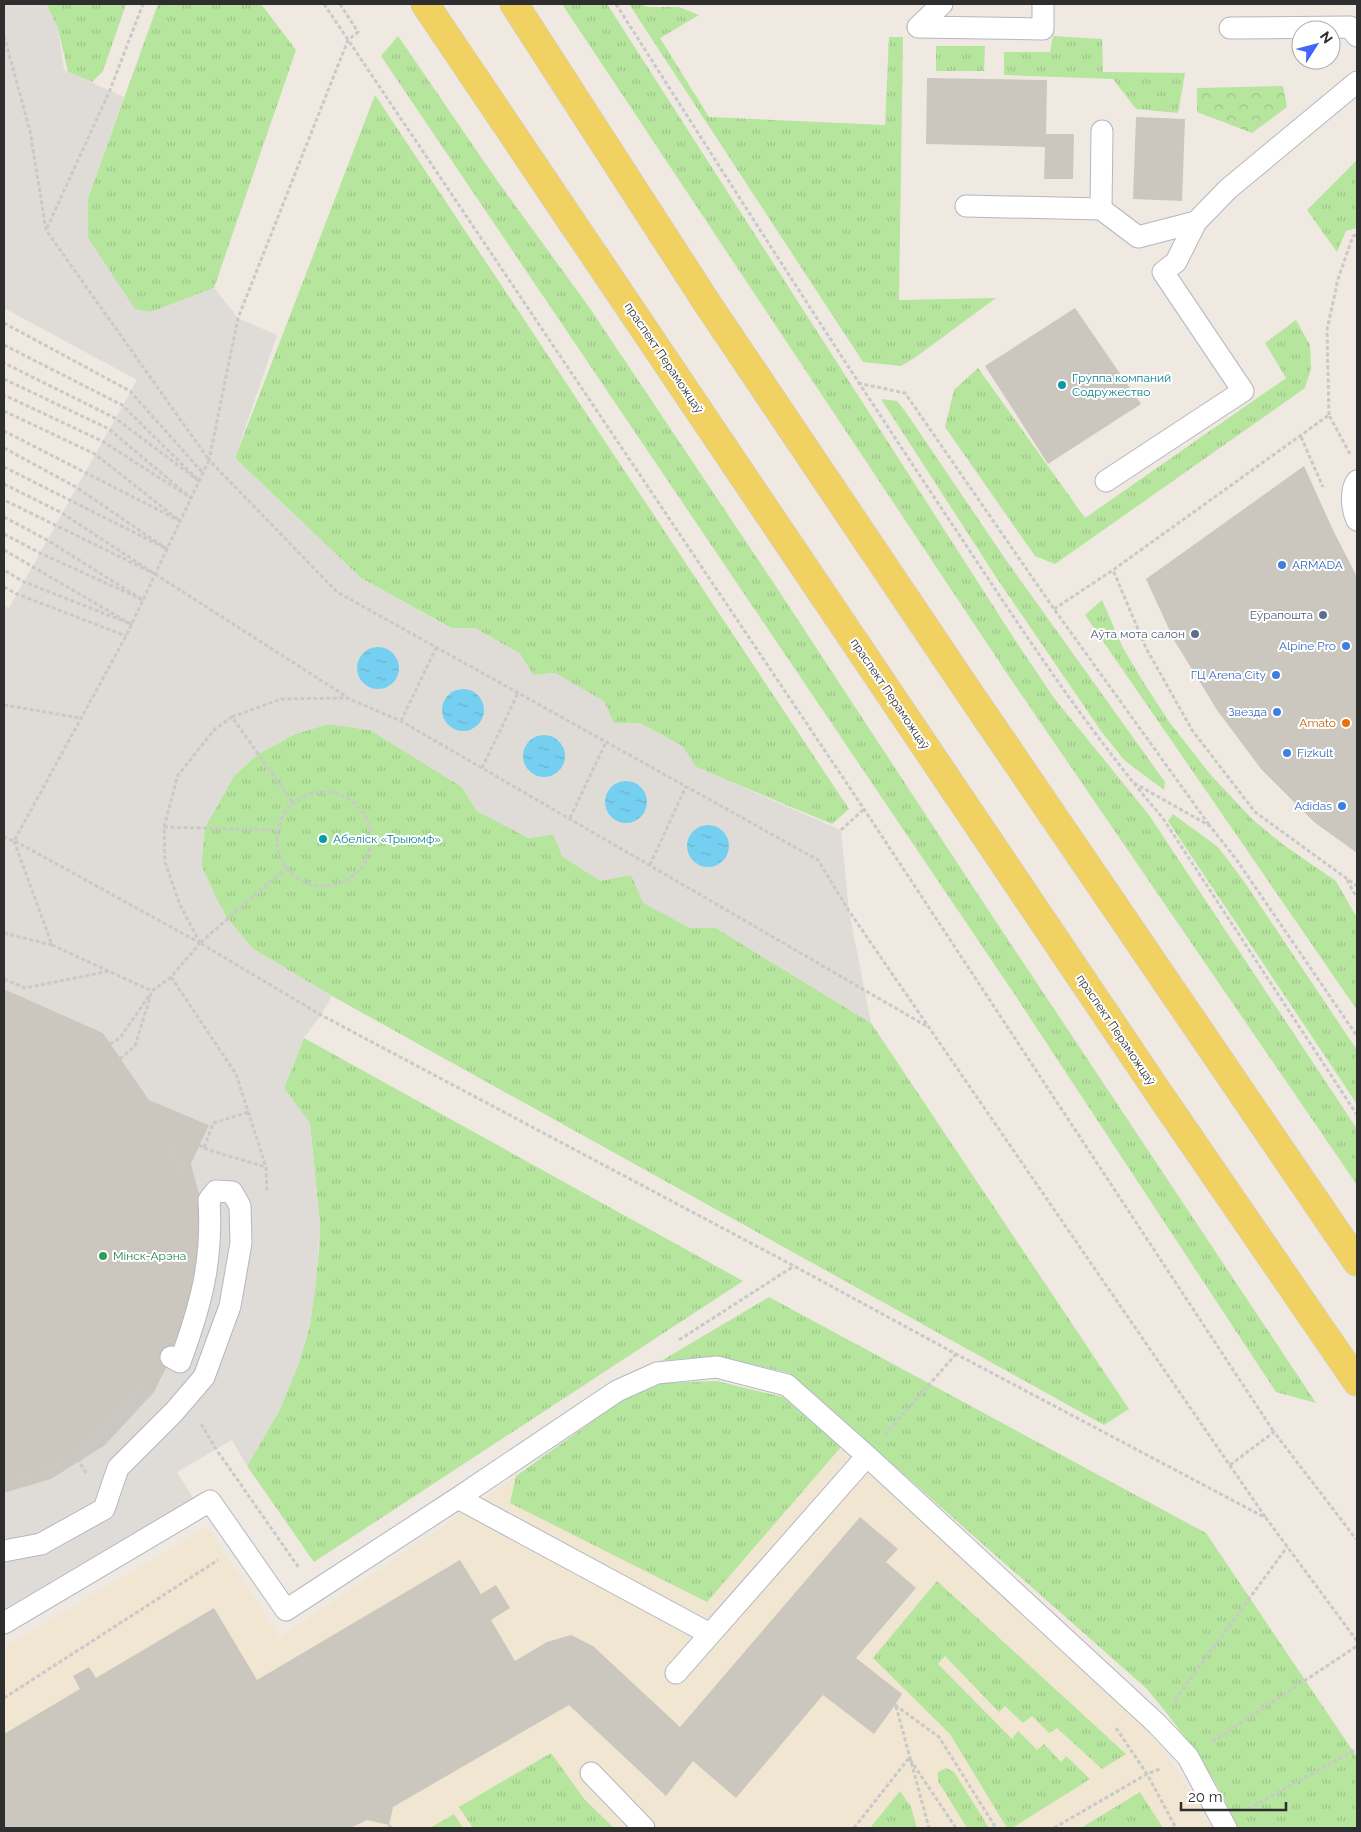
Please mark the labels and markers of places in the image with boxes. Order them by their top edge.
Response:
place label: Группа компаний Содружество [1072,371,1171,399]
marker: Группа компаний Содружество [1056,379,1068,391]
place label: ARMADA [1292,558,1343,572]
marker: ARMADA [1276,559,1288,571]
place label: Еўрапошта [1250,608,1313,622]
marker: Еўрапошта [1317,609,1329,621]
place label: Аўта мота салон [1091,627,1185,641]
marker: Аўта мота салон [1189,628,1201,640]
place label: Alpine Pro [1279,639,1336,653]
marker: Alpine Pro [1340,640,1352,652]
place label: ГЦ Arena City [1191,668,1266,682]
marker: ГЦ Arena City [1270,669,1282,681]
place label: Звезда [1228,705,1267,719]
marker: Звезда [1271,706,1283,718]
place label: Amato [1299,716,1336,730]
marker: Amato [1340,717,1352,729]
place label: Fizkult [1297,746,1333,760]
marker: Fizkult [1281,747,1293,759]
place label: Adidas [1294,799,1332,813]
marker: Adidas [1336,800,1348,812]
place label: Абеліск «Трыюмф» [333,832,441,846]
marker: Абеліск «Трыюмф» [317,833,329,845]
place label: Мінск-Арэна [113,1249,186,1263]
marker: Мінск-Арэна [97,1250,109,1262]

